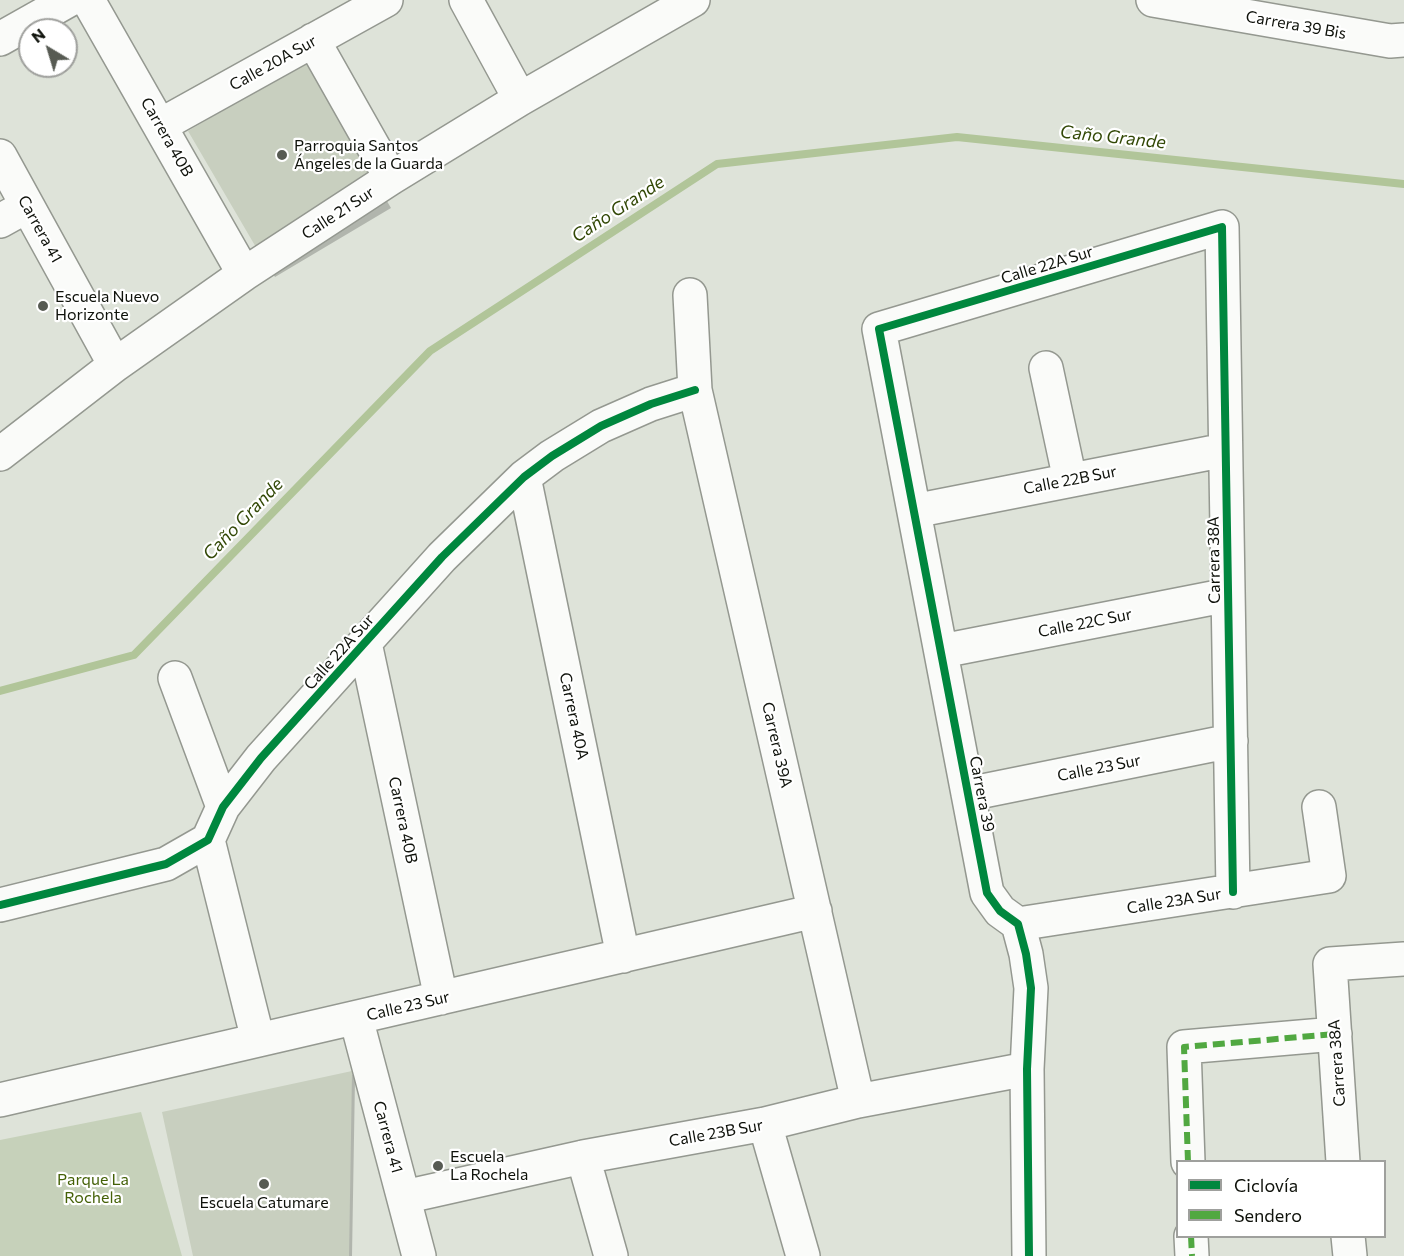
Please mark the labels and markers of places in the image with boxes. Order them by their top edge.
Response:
place label: Parroquia Santos Ángeles de la Guarda [294,136,443,174]
marker: Parroquia Santos Ángeles de la Guarda [275,148,289,162]
place label: Escuela Nuevo Horizonte [55,287,159,325]
marker: Escuela Nuevo Horizonte [36,299,50,313]
place label: Escuela La Rochela [450,1147,528,1185]
marker: Escuela La Rochela [431,1159,445,1173]
marker: Escuela Catumare [257,1177,271,1191]
place label: Escuela Catumare [199,1193,329,1213]

